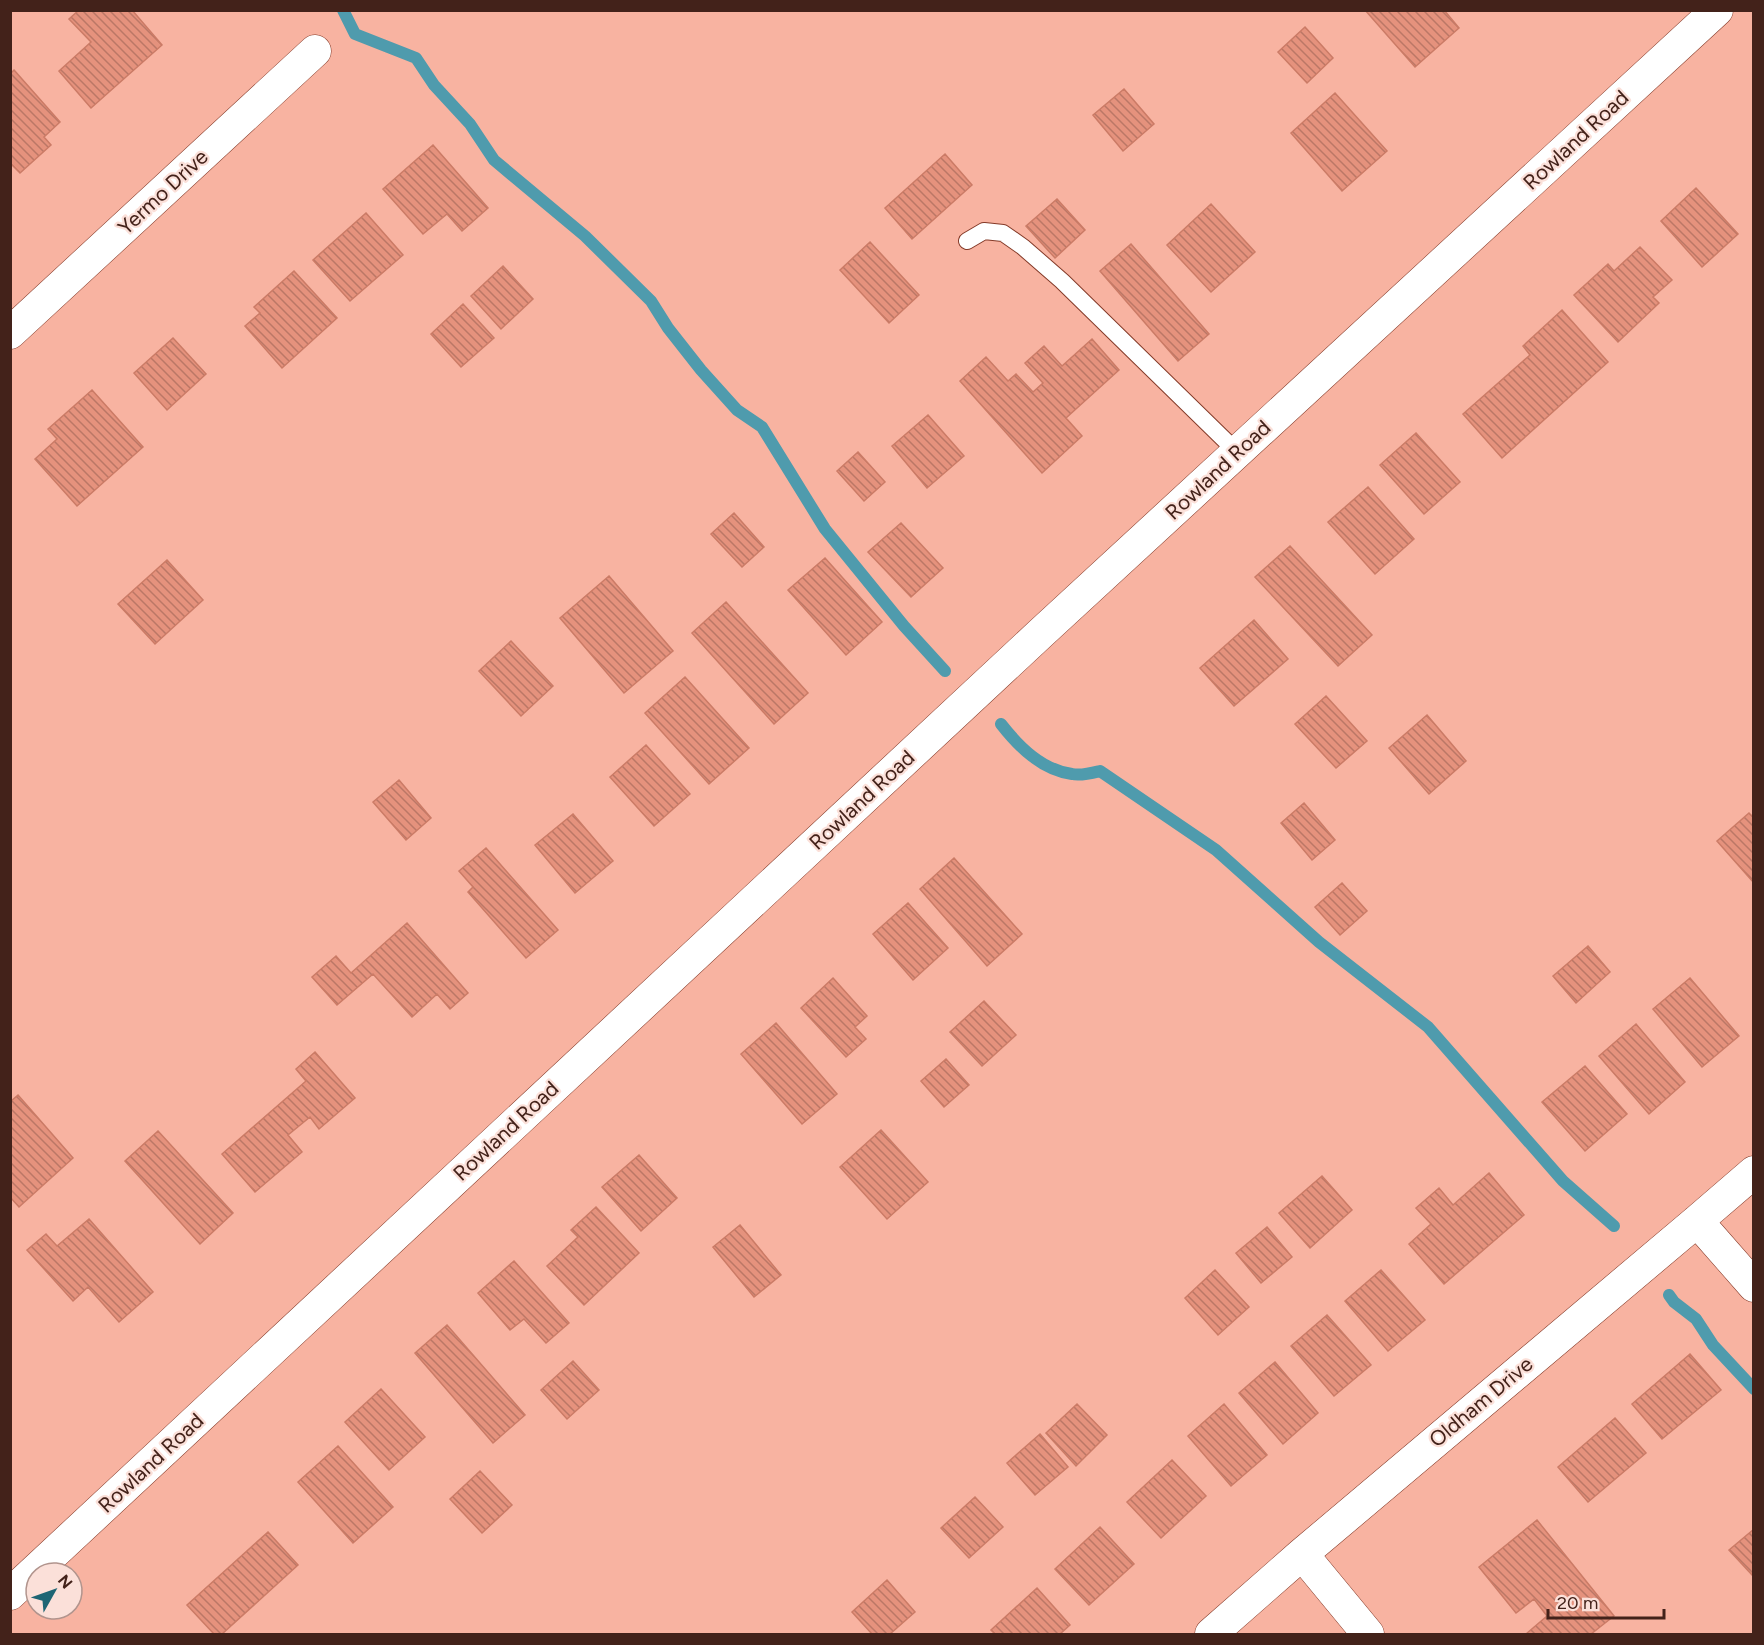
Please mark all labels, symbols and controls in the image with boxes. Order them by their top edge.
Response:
street label: Rowland Road [1518,85,1633,195]
street label: Yermo Drive [113,144,213,240]
street label: Rowland Road [1160,415,1275,525]
street label: Rowland Road [804,745,919,855]
street label: Rowland Road [448,1076,563,1186]
street label: Oldham Drive [1424,1351,1537,1452]
street label: Rowland Road [93,1408,208,1518]
north arrow [24,1561,84,1621]
text: N [54,1571,76,1593]
scale bar [1548,1582,1664,1620]
text: 20 m [1557,1592,1598,1614]

